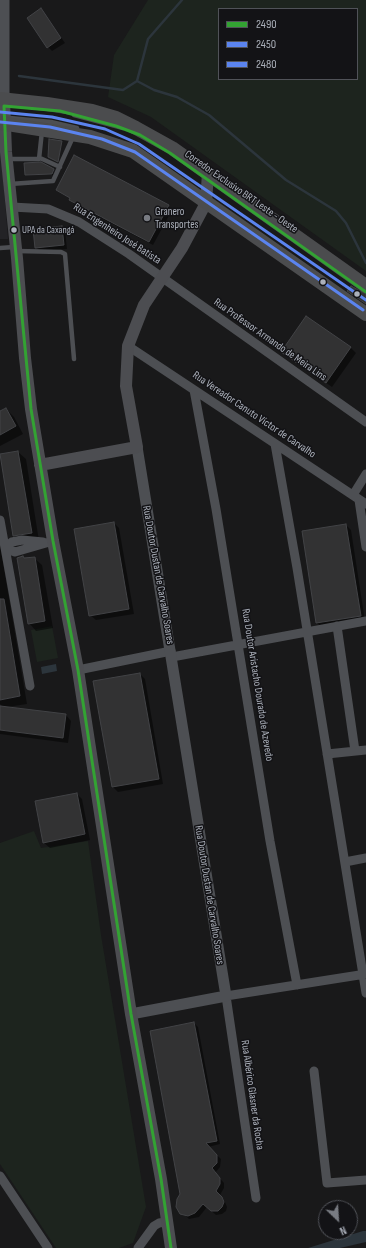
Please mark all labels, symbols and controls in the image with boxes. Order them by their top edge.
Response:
legend [218,8,358,80]
text: 2490 [256,17,277,32]
text: 2450 [256,37,276,52]
text: 2480 [256,57,277,72]
street label: Corredor Exclusivo BRT Leste - Oeste [182,148,300,236]
street label: Rua Engenheiro José Batista [71,201,163,267]
place label: Granero Transportes [155,205,199,231]
marker: Granero Transportes [142,213,152,223]
place label: UPA da Caxangá [22,224,74,236]
marker: UPA da Caxangá [9,225,19,235]
unlabelled marker [318,277,328,287]
unlabelled marker [352,289,362,299]
street label: Rua Professor Armando de Meira Lins [211,296,329,384]
street label: Rua Vereador Canuto Víctor de Carvalho [190,369,318,461]
street label: Rua Doutor Dustan de Carvalho Soares [139,505,177,645]
street label: Rua Doutor Aristacho Dourado de Azevedo [238,608,276,762]
street label: Rua Doutor Dustan de Carvalho Soares [191,825,227,965]
street label: Rua Albérico Glasner da Rocha [238,1039,266,1151]
north arrow [318,1200,358,1240]
text: N [337,1223,348,1238]

